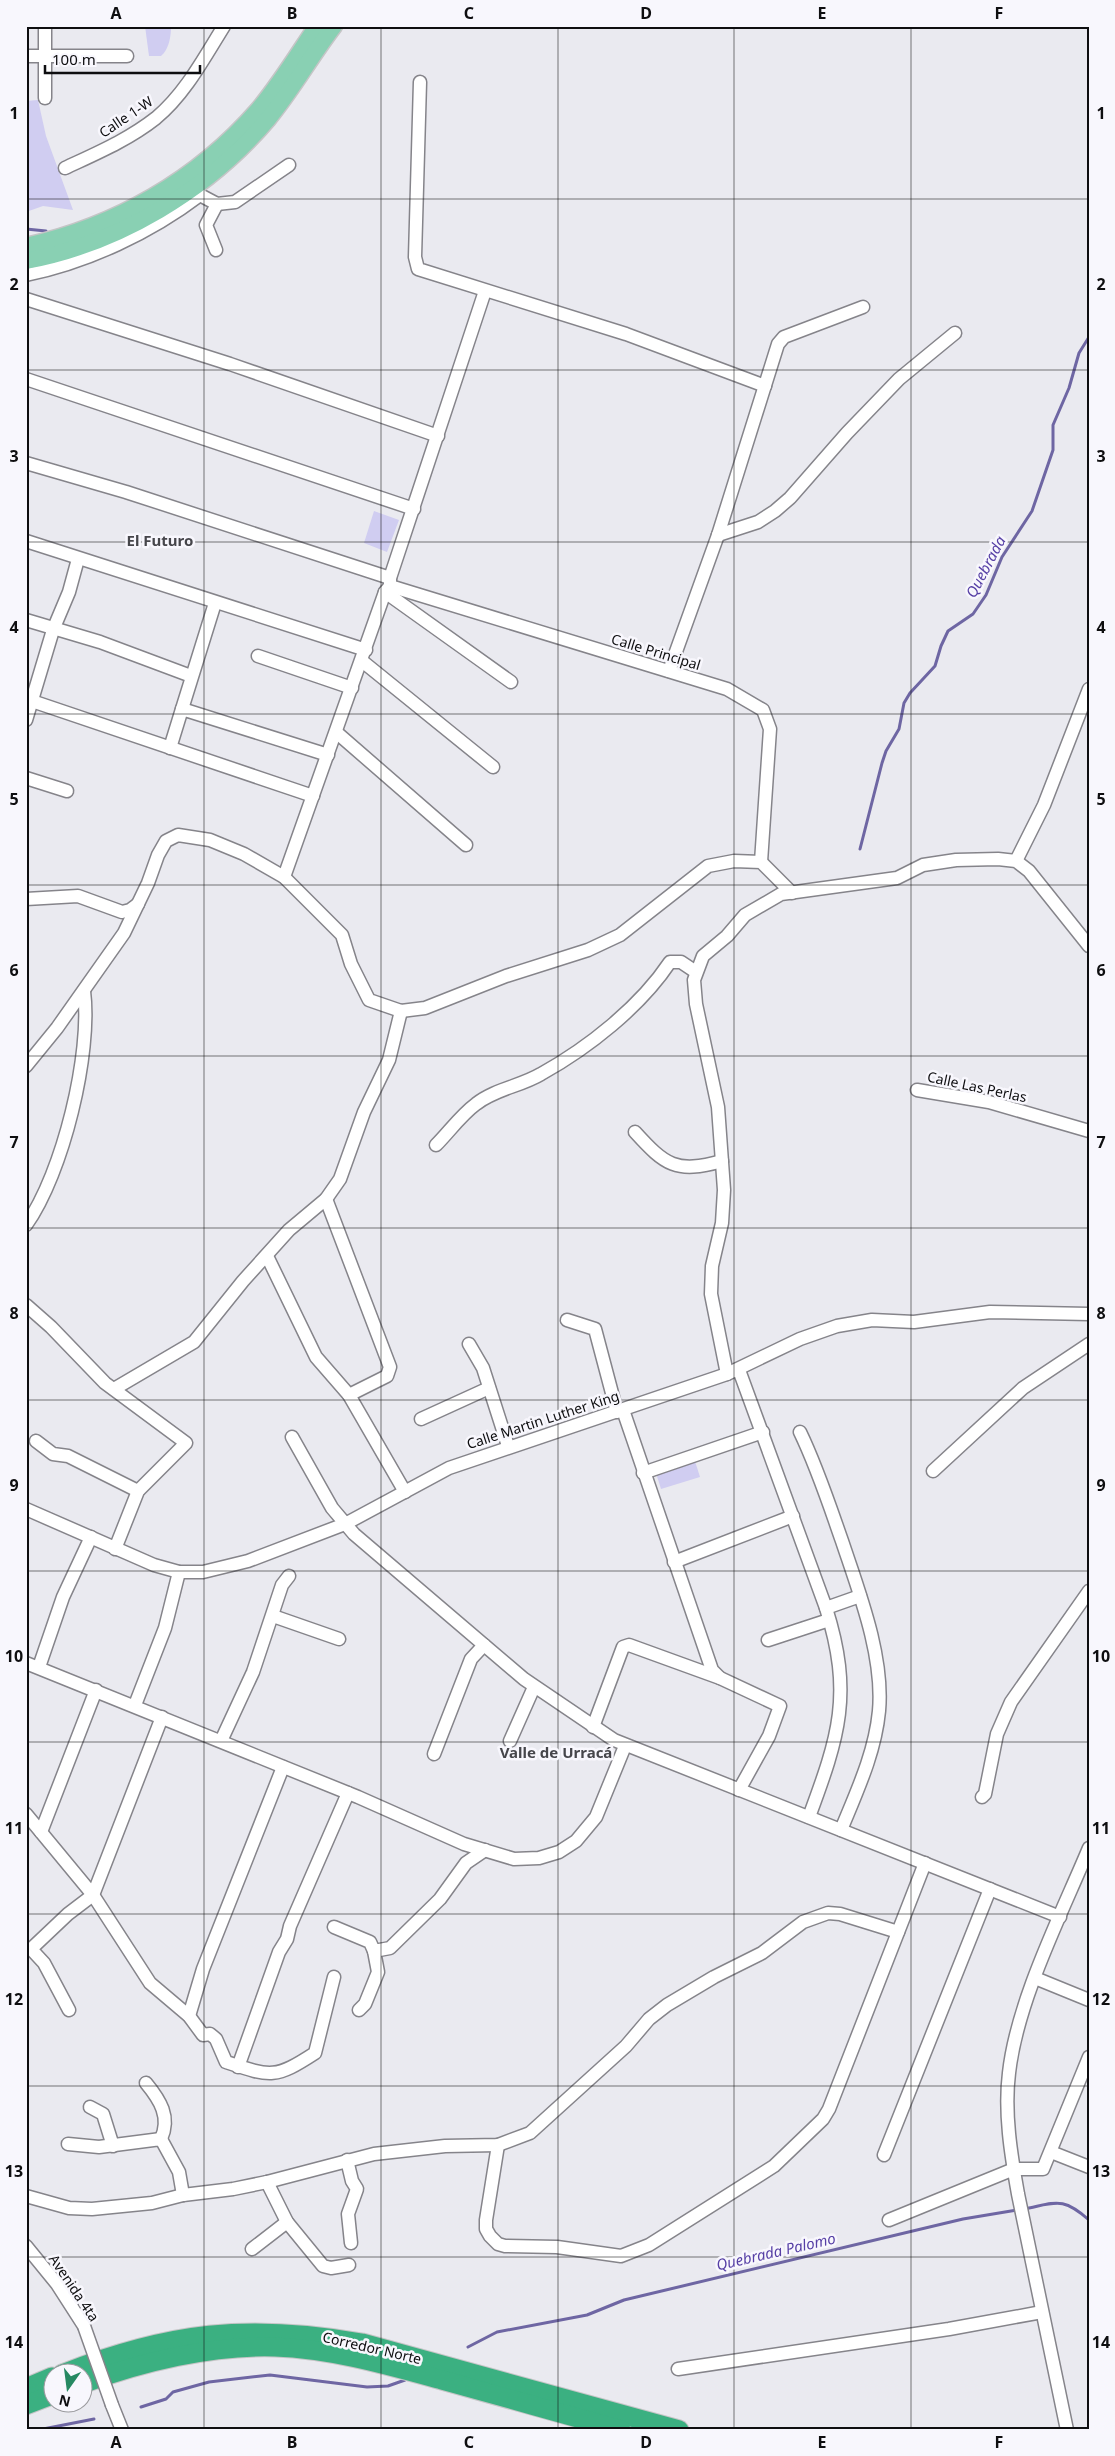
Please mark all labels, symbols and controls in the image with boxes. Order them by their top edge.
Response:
text: A [110,2,122,24]
text: B [287,2,297,24]
text: C [464,2,474,24]
text: D [640,2,652,24]
text: E [818,2,827,24]
text: F [995,2,1003,24]
scale bar [45,42,200,74]
text: 100 m [52,49,96,69]
street label: Calle 1-W [95,92,156,142]
text: 1 [9,102,19,124]
text: 1 [1096,102,1106,124]
text: 2 [9,273,19,295]
text: 2 [1096,273,1106,295]
text: 3 [9,445,19,467]
text: 3 [1096,445,1106,467]
district label: El Futuro [127,530,193,550]
water label: Quebrada [961,532,1010,601]
text: 4 [9,616,19,638]
text: 4 [1096,616,1106,638]
street label: Calle Principal [609,629,703,674]
text: 5 [9,788,19,810]
text: 5 [1096,788,1106,810]
text: 6 [9,959,19,981]
text: 6 [1096,959,1106,981]
street label: Calle Las Perlas [926,1067,1029,1106]
text: 7 [9,1131,19,1153]
text: 7 [1096,1131,1106,1153]
text: 8 [9,1302,19,1324]
text: 8 [1096,1302,1106,1324]
street label: Calle Martin Luther King [464,1386,622,1453]
text: 9 [9,1474,19,1496]
text: 9 [1096,1474,1106,1496]
text: 10 [5,1645,23,1667]
text: 10 [1092,1645,1110,1667]
district label: Valle de Urracá [500,1742,612,1762]
text: 11 [5,1817,23,1839]
text: 11 [1092,1817,1110,1839]
text: 12 [5,1988,23,2010]
text: 12 [1092,1988,1110,2010]
text: 13 [5,2160,23,2182]
text: 13 [1092,2160,1110,2182]
water label: Quebrada Palomo [714,2228,837,2274]
street label: Avenida 4ta [45,2250,104,2325]
street label: Corredor Norte [321,2327,423,2368]
text: 14 [5,2331,23,2353]
text: 14 [1092,2331,1110,2353]
north arrow [42,2364,92,2414]
text: N [57,2391,73,2412]
text: A [110,2431,122,2453]
text: B [287,2431,297,2453]
text: C [464,2431,474,2453]
text: D [640,2431,652,2453]
text: E [818,2431,827,2453]
text: F [995,2431,1003,2453]

